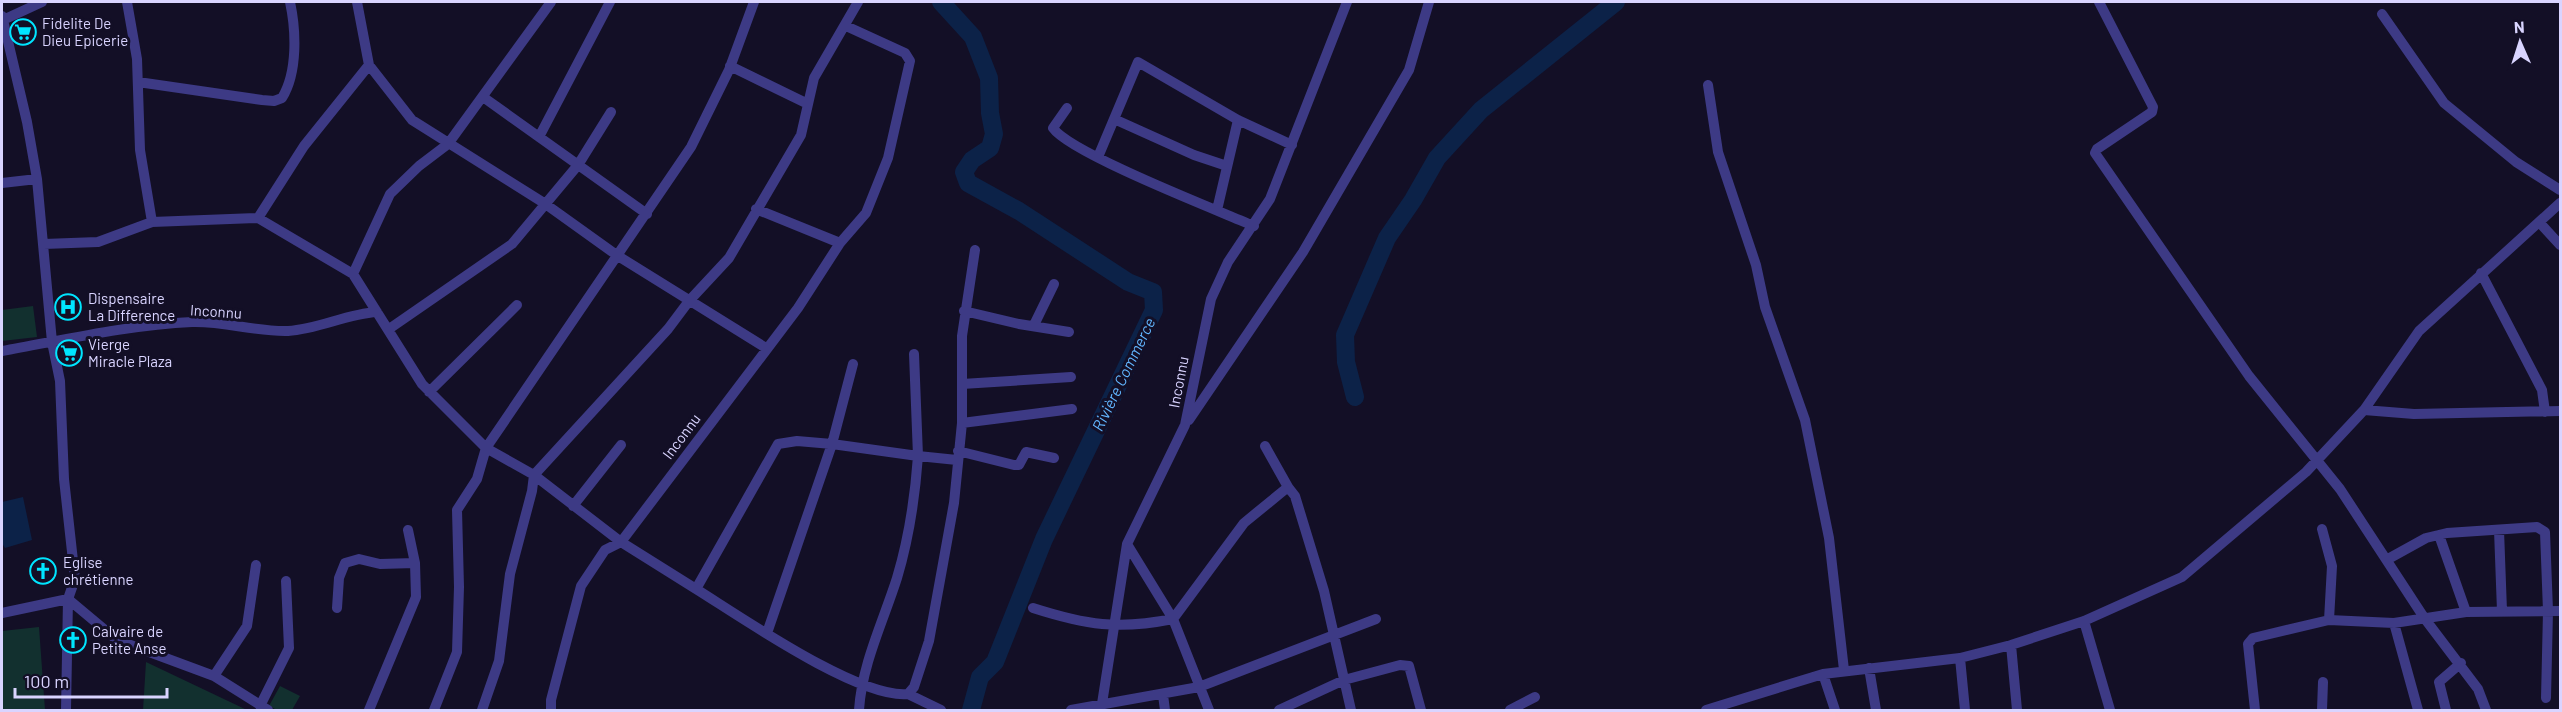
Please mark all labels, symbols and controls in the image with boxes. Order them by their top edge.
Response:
north arrow [2490,12,2550,72]
place label: Fidelite De Dieu Epicerie [42,14,128,49]
supermarket icon: Fidelite De Dieu Epicerie [8,17,38,47]
text: N [2513,17,2525,36]
place label: Dispensaire La Difference [88,289,175,324]
hospital icon: Dispensaire La Difference [53,292,83,322]
street label: Inconnu [189,300,243,322]
water label: Rivière Commerce [1087,314,1159,434]
place label: Vierge Miracle Plaza [88,335,172,370]
supermarket icon: Vierge Miracle Plaza [54,338,84,368]
street label: Inconnu [1164,355,1192,409]
street label: Inconnu [658,410,704,462]
place label: Eglise chrétienne [63,553,134,588]
church icon: Eglise chrétienne [28,556,58,586]
place label: Calvaire de Petite Anse [92,622,166,657]
church icon: Calvaire de Petite Anse [58,625,88,655]
scale bar [15,661,166,699]
text: 100 m [24,670,69,692]

